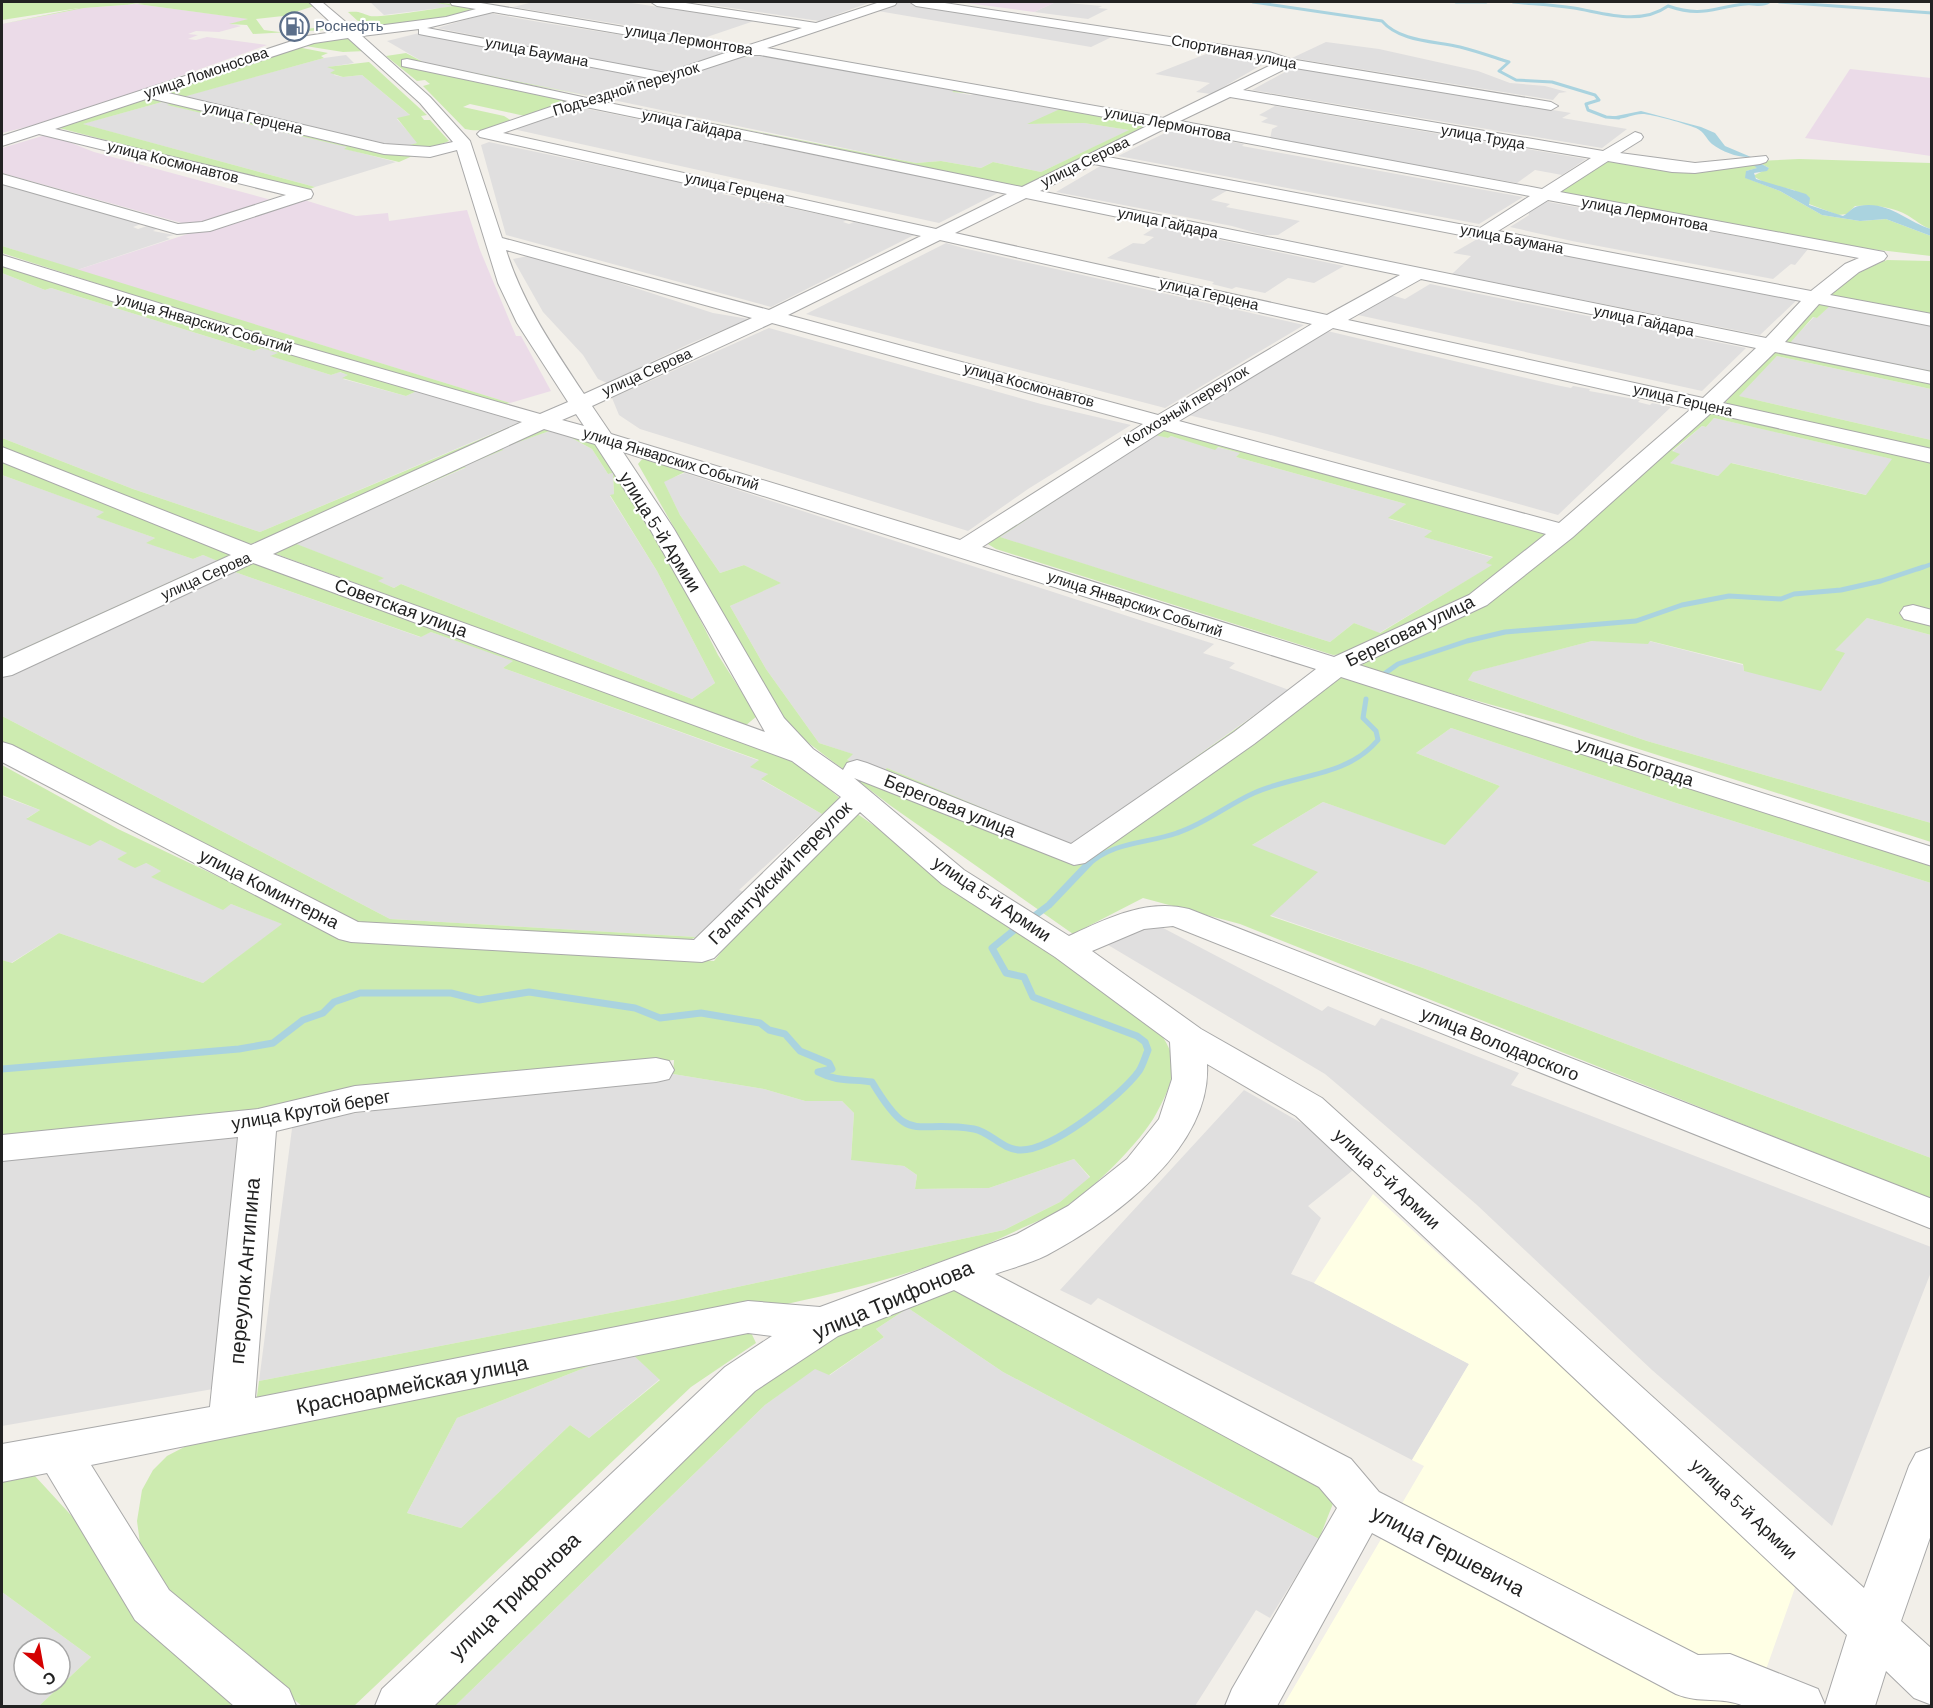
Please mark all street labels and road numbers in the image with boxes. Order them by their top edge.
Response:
street label: улица Лермонтова [624,20,755,58]
street label: Спортивная улица [1170,30,1299,72]
street label: улица Баумана [484,32,591,70]
street label: улица Ломоносова [141,42,271,102]
street label: Подъездной переулок [550,57,701,119]
street label: улица Герцена [202,97,305,137]
street label: улица Лермонтова [1103,102,1234,144]
street label: улица Гайдара [640,105,745,144]
street label: улица Труда [1440,120,1527,152]
street label: улица Серова [1037,132,1132,190]
street label: улица Космонавтов [106,136,241,186]
street label: улица Герцена [684,168,787,207]
street label: улица Лермонтова [1580,192,1711,234]
street label: улица Гайдара [1116,203,1221,242]
street label: улица Баумана [1459,219,1566,257]
street label: улица Герцена [1158,273,1261,313]
street label: улица Январских Событий [114,288,295,356]
street label: улица Гайдара [1592,301,1697,340]
street label: улица Серова [599,343,695,399]
street label: улица Космонавтов [962,358,1097,410]
street label: Колхозный переулок [1120,361,1251,450]
street label: улица Герцена [1632,379,1735,419]
street label: улица Январских Событий [581,423,761,493]
street label: улица 5-й Армии [615,467,707,596]
street label: улица Серова [158,547,254,603]
street label: улица Январских Событий [1046,566,1225,640]
street label: Советская улица [332,573,472,642]
street label: Береговая улица [1342,589,1478,671]
street label: улица Бограда [1574,732,1698,791]
street label: Береговая улица [881,769,1020,842]
street label: Галантуйский переулок [703,796,856,949]
street label: улица Коминтерна [196,843,344,933]
street label: улица 5-й Армии [929,851,1056,946]
street label: улица Володарского [1418,1001,1583,1085]
street label: улица Крутой берег [230,1084,392,1134]
street label: улица 5-й Армии [1330,1123,1445,1233]
street label: переулок Антипина [223,1176,264,1365]
street label: улица Трифонова [808,1253,977,1344]
street label: Красноармейская улица [294,1349,530,1418]
street label: улица 5-й Армии [1687,1453,1802,1563]
street label: улица Гершевича [1368,1499,1530,1601]
street label: улица Трифонова [443,1526,585,1664]

